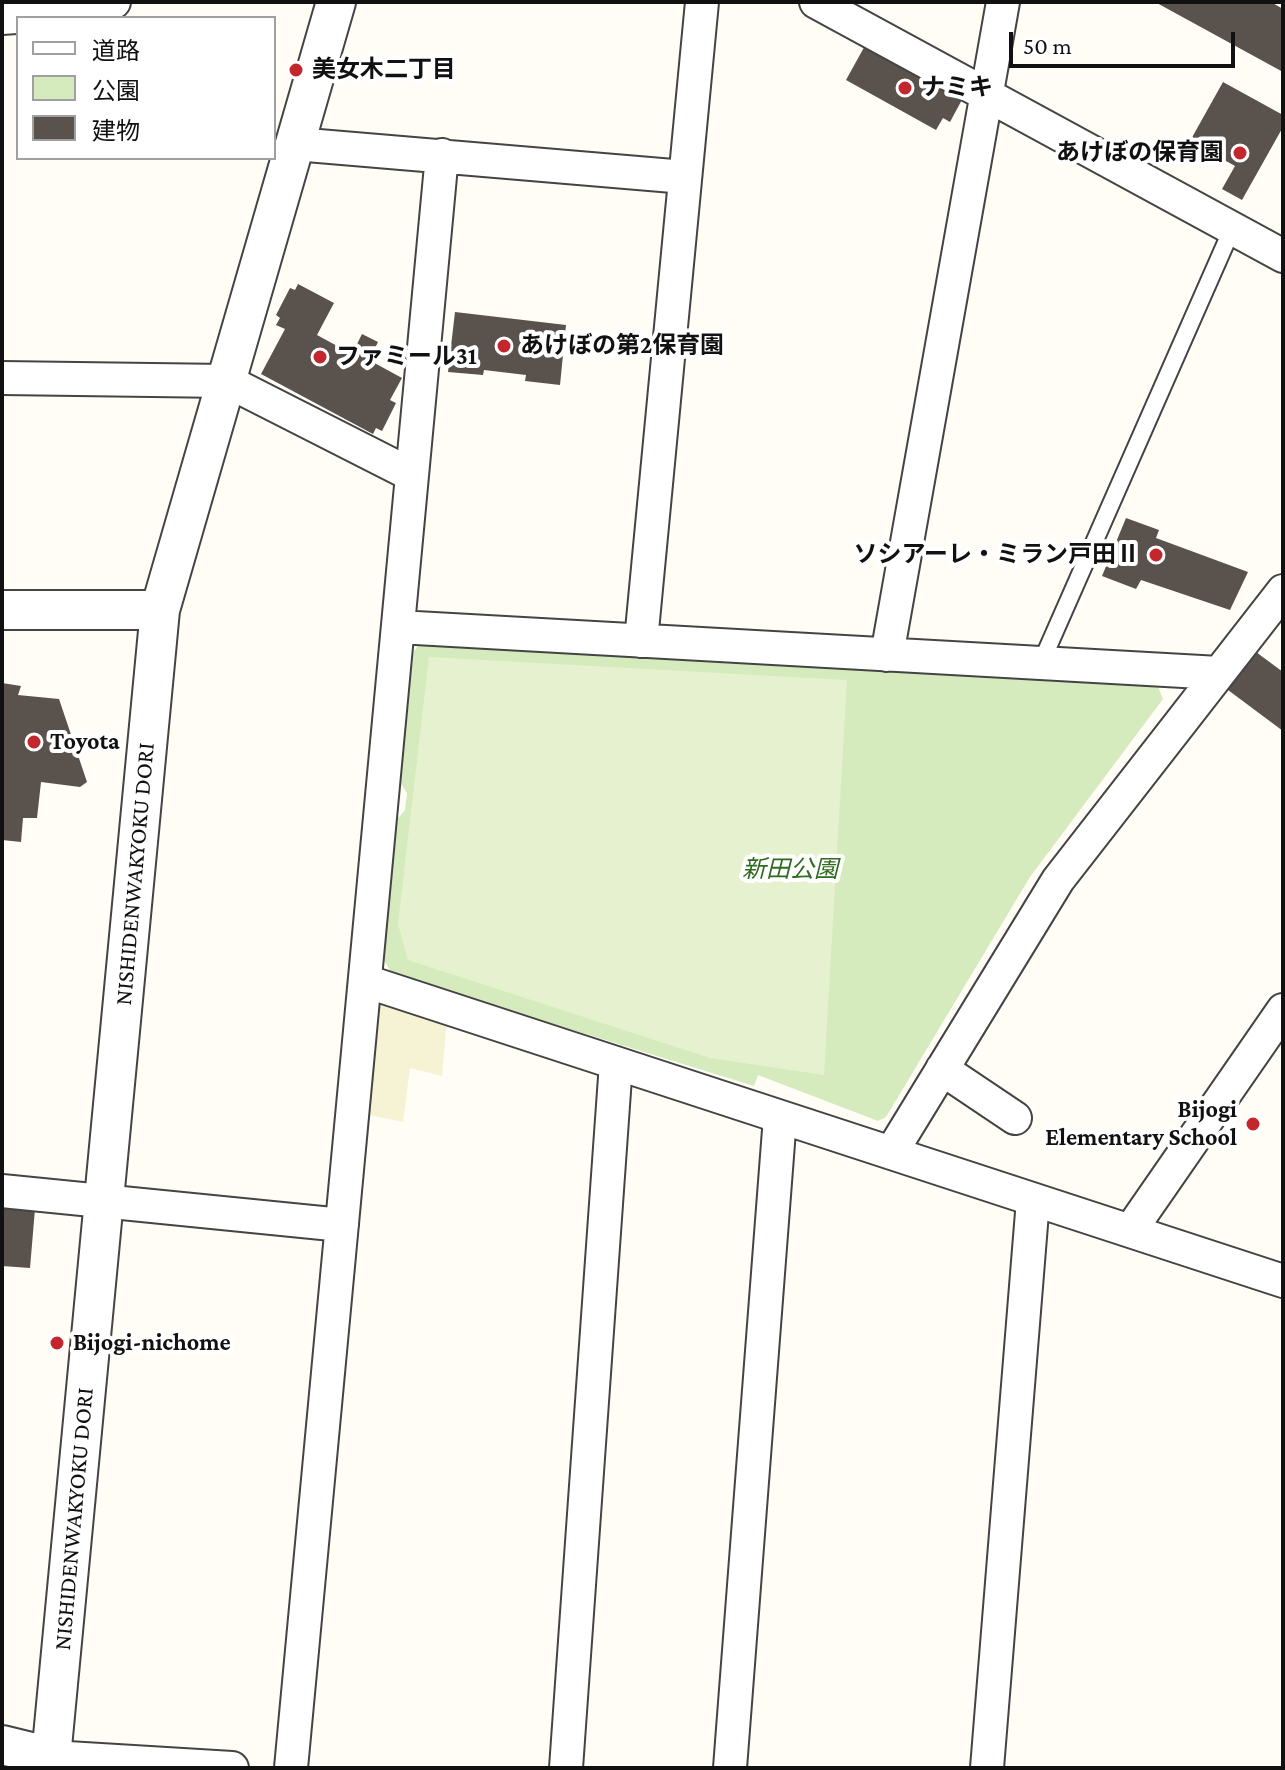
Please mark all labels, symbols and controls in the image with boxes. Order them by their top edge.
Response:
legend [16,16,276,160]
scale bar [1013,16,1239,66]
text: 50 m [1023,32,1072,59]
text: 道路 [92,37,140,64]
place label: 美女木二丁目 [312,56,456,84]
marker: 美女木二丁目 [287,61,305,79]
place label: ナミキ [921,74,993,102]
text: 公園 [92,77,140,104]
marker: ナミキ [896,79,914,97]
text: 建物 [92,117,140,144]
place label: あけぼの保育園 [1056,139,1224,167]
marker: あけぼの保育園 [1231,144,1249,162]
place label: あけぼの第2保育園 [520,332,724,360]
marker: あけぼの第2保育園 [495,337,513,355]
place label: ファミール31 [336,343,477,371]
marker: ファミール31 [311,348,329,366]
place label: ソシアーレ・ミラン戸田Ⅱ [853,541,1140,569]
marker: ソシアーレ・ミラン戸田Ⅱ [1147,546,1165,564]
place label: Toyota [50,728,120,756]
marker: Toyota [25,733,43,751]
street label: NISHIDENWAKYOKU DORI [109,741,161,1007]
park label: 新田公園 [742,856,838,884]
place label: Bijogi Elementary School [1045,1096,1237,1152]
marker: Bijogi Elementary School [1244,1115,1262,1133]
place label: Bijogi-nichome [73,1329,231,1357]
marker: Bijogi-nichome [48,1334,66,1352]
street label: NISHIDENWAKYOKU DORI [48,1386,100,1652]

